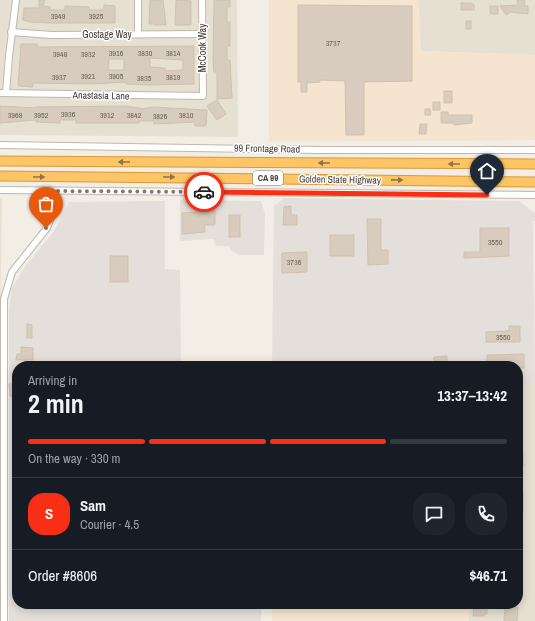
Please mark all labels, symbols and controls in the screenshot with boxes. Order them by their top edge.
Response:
house number: 3949 [51,11,66,21]
house number: 3925 [89,11,104,21]
street label: McCook Way [196,23,209,72]
street label: Gostage Way [82,28,133,41]
house number: 3737 [326,38,341,48]
house number: 3916 [109,48,124,58]
house number: 3830 [138,48,153,58]
house number: 3814 [166,48,181,58]
house number: 3948 [53,49,68,59]
house number: 3932 [81,49,96,59]
house number: 3921 [81,71,96,81]
house number: 3905 [109,71,124,81]
house number: 3937 [52,72,67,82]
house number: 3819 [166,72,181,82]
house number: 3835 [137,73,152,83]
street label: Anastasia Lane [71,88,130,103]
house number: 3936 [61,109,76,119]
house number: 3968 [8,110,23,120]
house number: 3952 [34,110,49,120]
house number: 3912 [100,110,115,120]
house number: 3842 [127,110,142,120]
house number: 3810 [179,110,194,120]
house number: 3826 [153,111,168,121]
street label: 99 Frontage Road [234,141,300,156]
pin [470,154,504,195]
one-way arrow [117,159,130,165]
one-way arrow [317,160,330,166]
icon: home [476,160,498,182]
one-way arrow [447,161,460,167]
road number: CA 99 [253,171,283,185]
courier [184,172,224,212]
street label: Golden State Highway [299,172,382,187]
one-way arrow [33,174,46,180]
one-way arrow [163,174,176,180]
one-way arrow [391,177,404,183]
icon: car [193,181,215,203]
pin [29,187,63,228]
icon: bag [35,193,57,215]
house number: 3550 [488,237,503,247]
house number: 3736 [287,257,302,267]
house number: 3550 [496,332,511,342]
text: Arriving in [28,372,77,389]
text: 13:37–13:42 [437,385,507,406]
text: 2 min [28,386,84,421]
text: On the way · 330 m [28,450,120,467]
button: chat [413,493,455,535]
button: phone [465,493,507,535]
text: Sam [80,495,106,516]
text: S [45,503,53,524]
text: Courier · 4.5 [80,516,139,533]
text: Order #8606 [28,565,97,586]
text: $46.71 [469,565,507,586]

